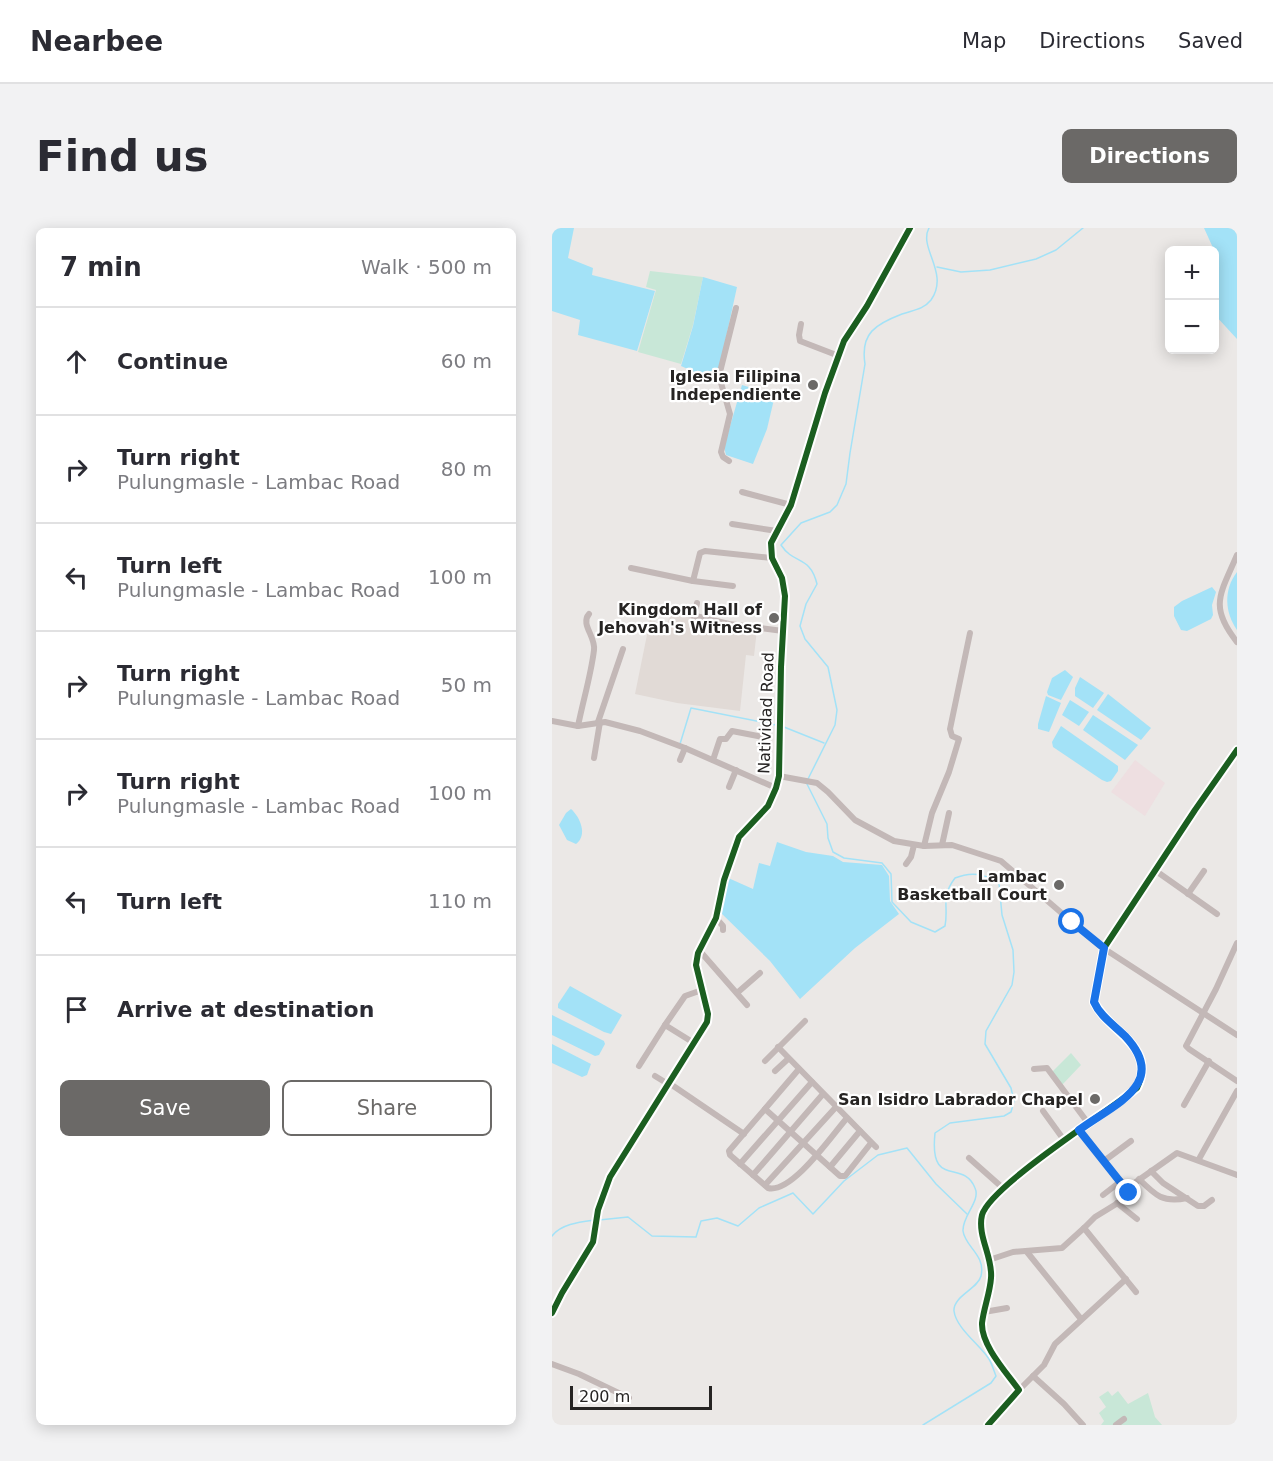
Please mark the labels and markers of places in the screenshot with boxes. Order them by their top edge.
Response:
place label: Iglesia Filipina Independiente [669,367,801,404]
marker: Iglesia Filipina Independiente [806,378,820,392]
place label: Kingdom Hall of Jehovah's Witness [597,600,763,637]
marker: Kingdom Hall of Jehovah's Witness [767,611,781,625]
place label: Lambac Basketball Court [897,867,1047,904]
marker: Lambac Basketball Court [1052,878,1066,892]
place label: San Isidro Labrador Chapel [838,1090,1083,1109]
marker: San Isidro Labrador Chapel [1088,1092,1102,1106]

